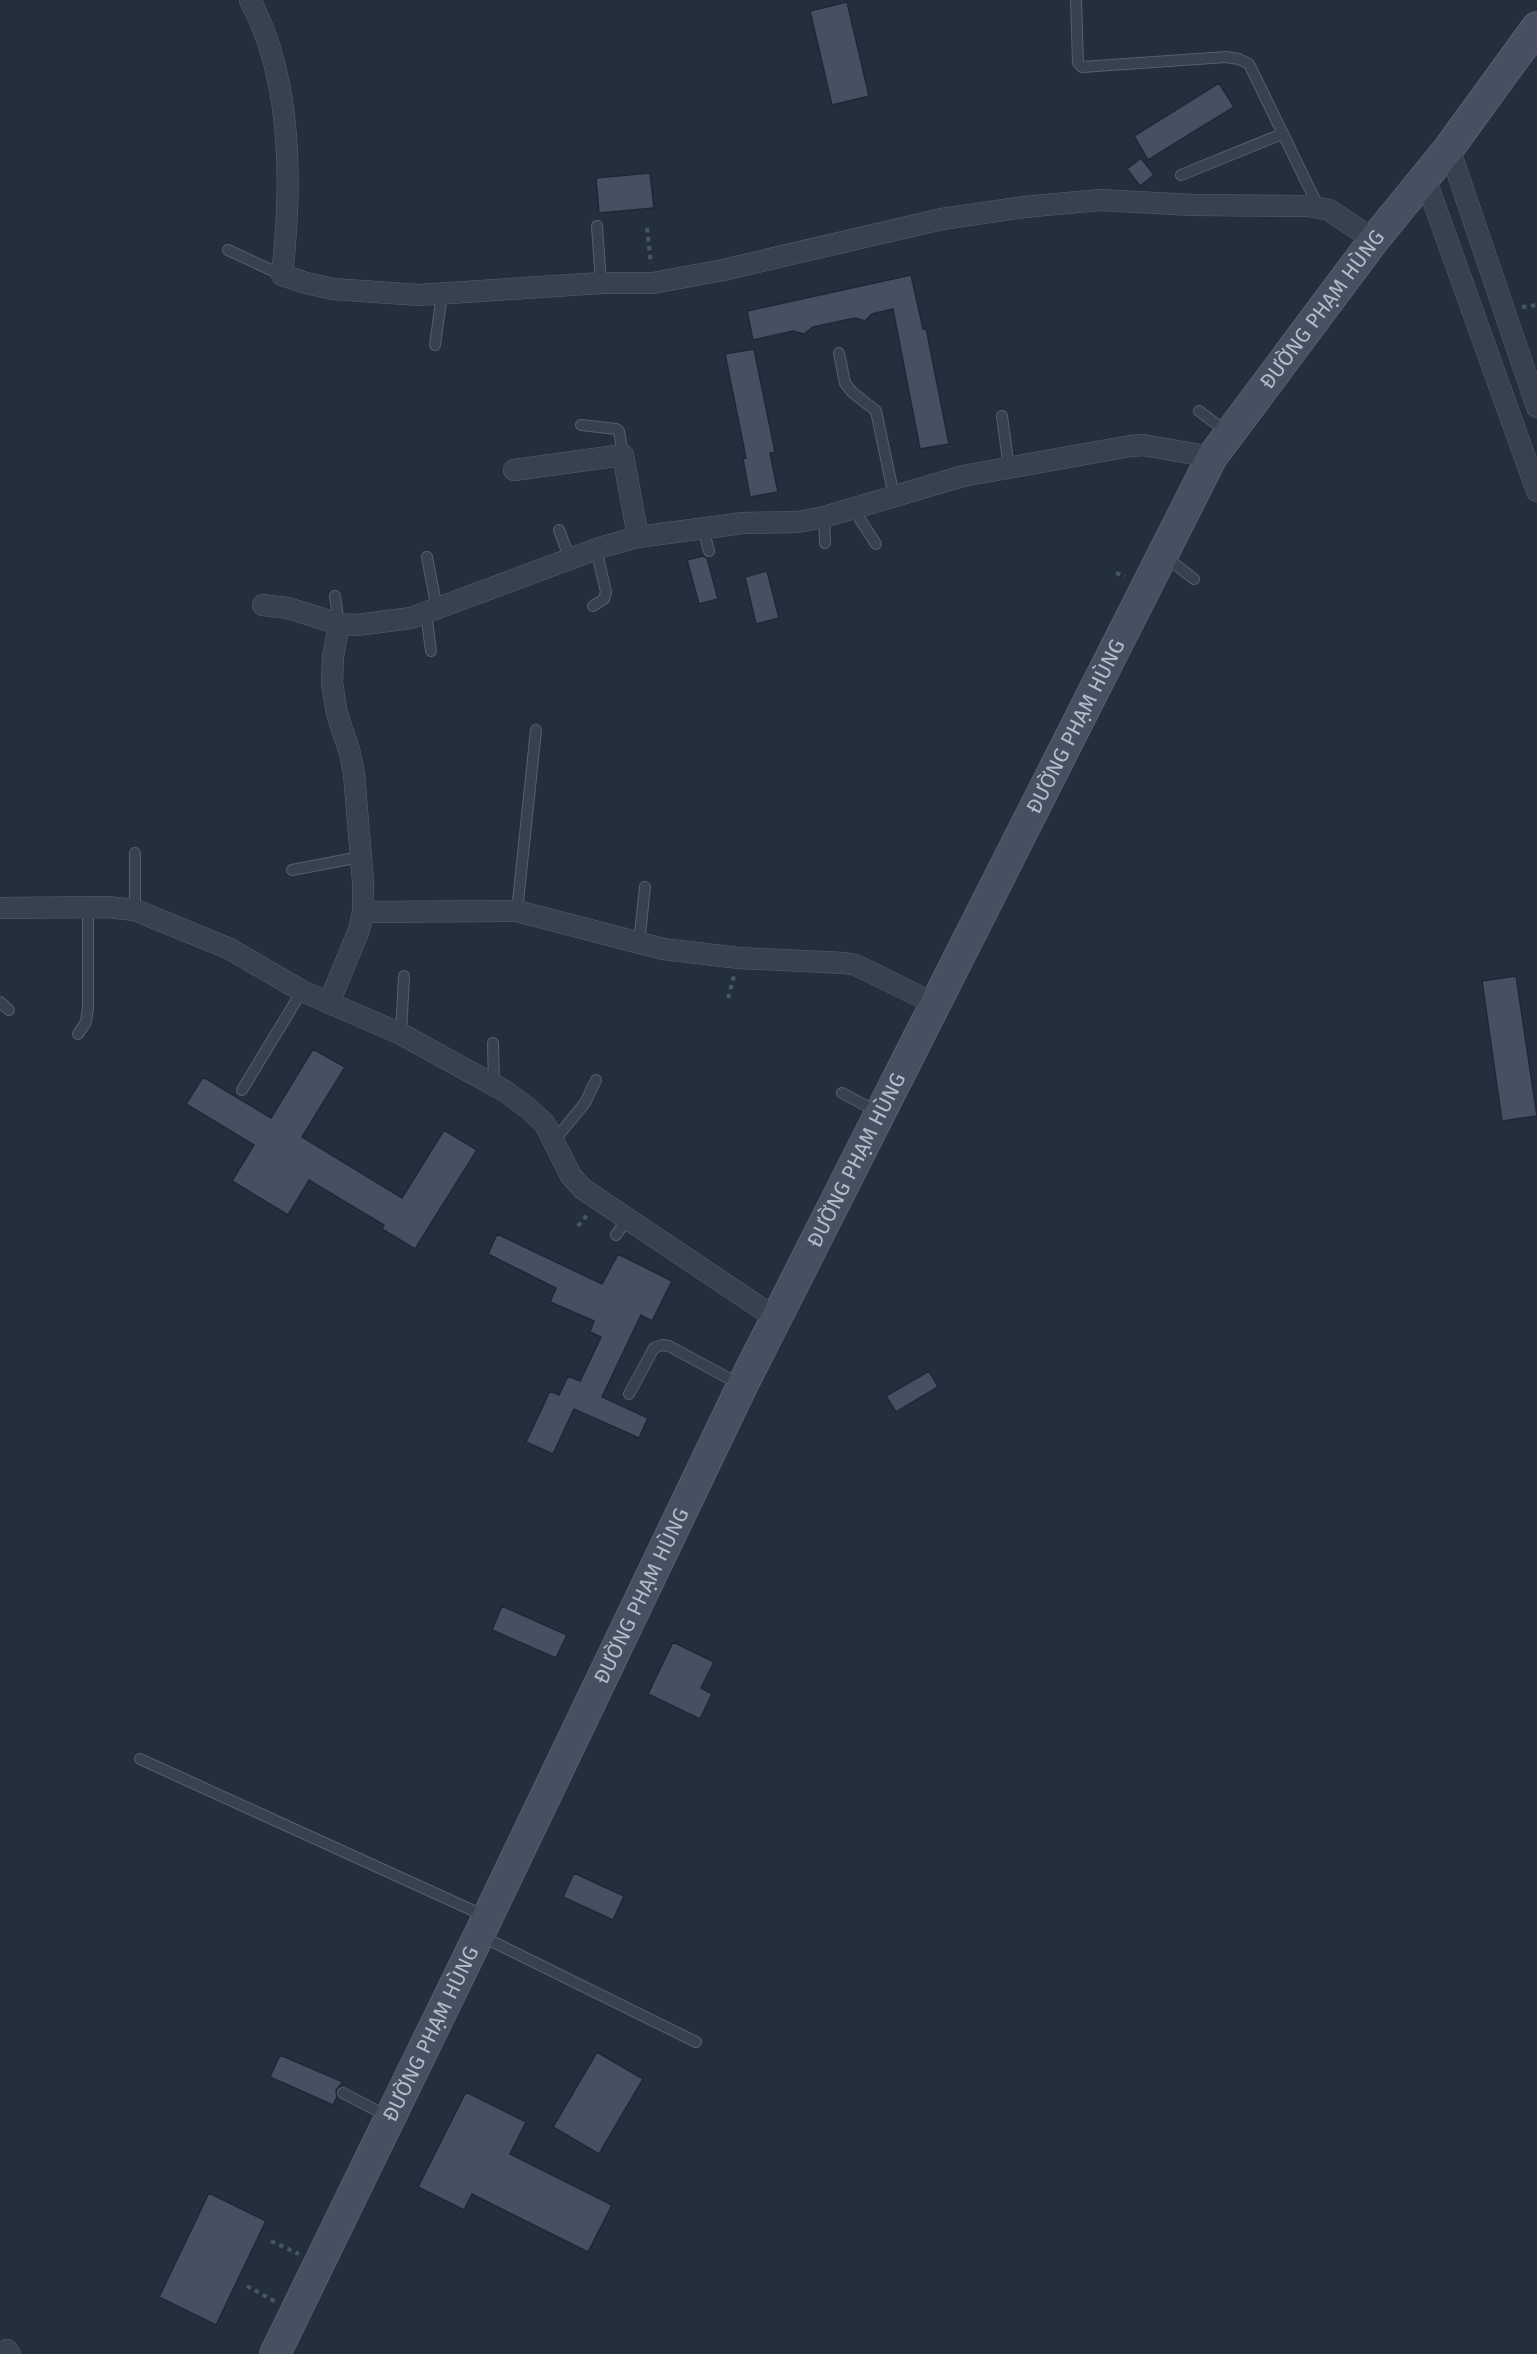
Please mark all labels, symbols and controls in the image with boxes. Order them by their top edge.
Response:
street label: ĐƯỜNG PHẠM HÙNG [1254,225,1390,394]
street label: ĐƯỜNG PHẠM HÙNG [1021,635,1131,818]
street label: ĐƯỜNG PHẠM HÙNG [801,1068,911,1252]
street label: ĐƯỜNG PHẠM HÙNG [588,1504,695,1688]
street label: ĐƯỜNG PHẠM HÙNG [377,1942,485,2126]

